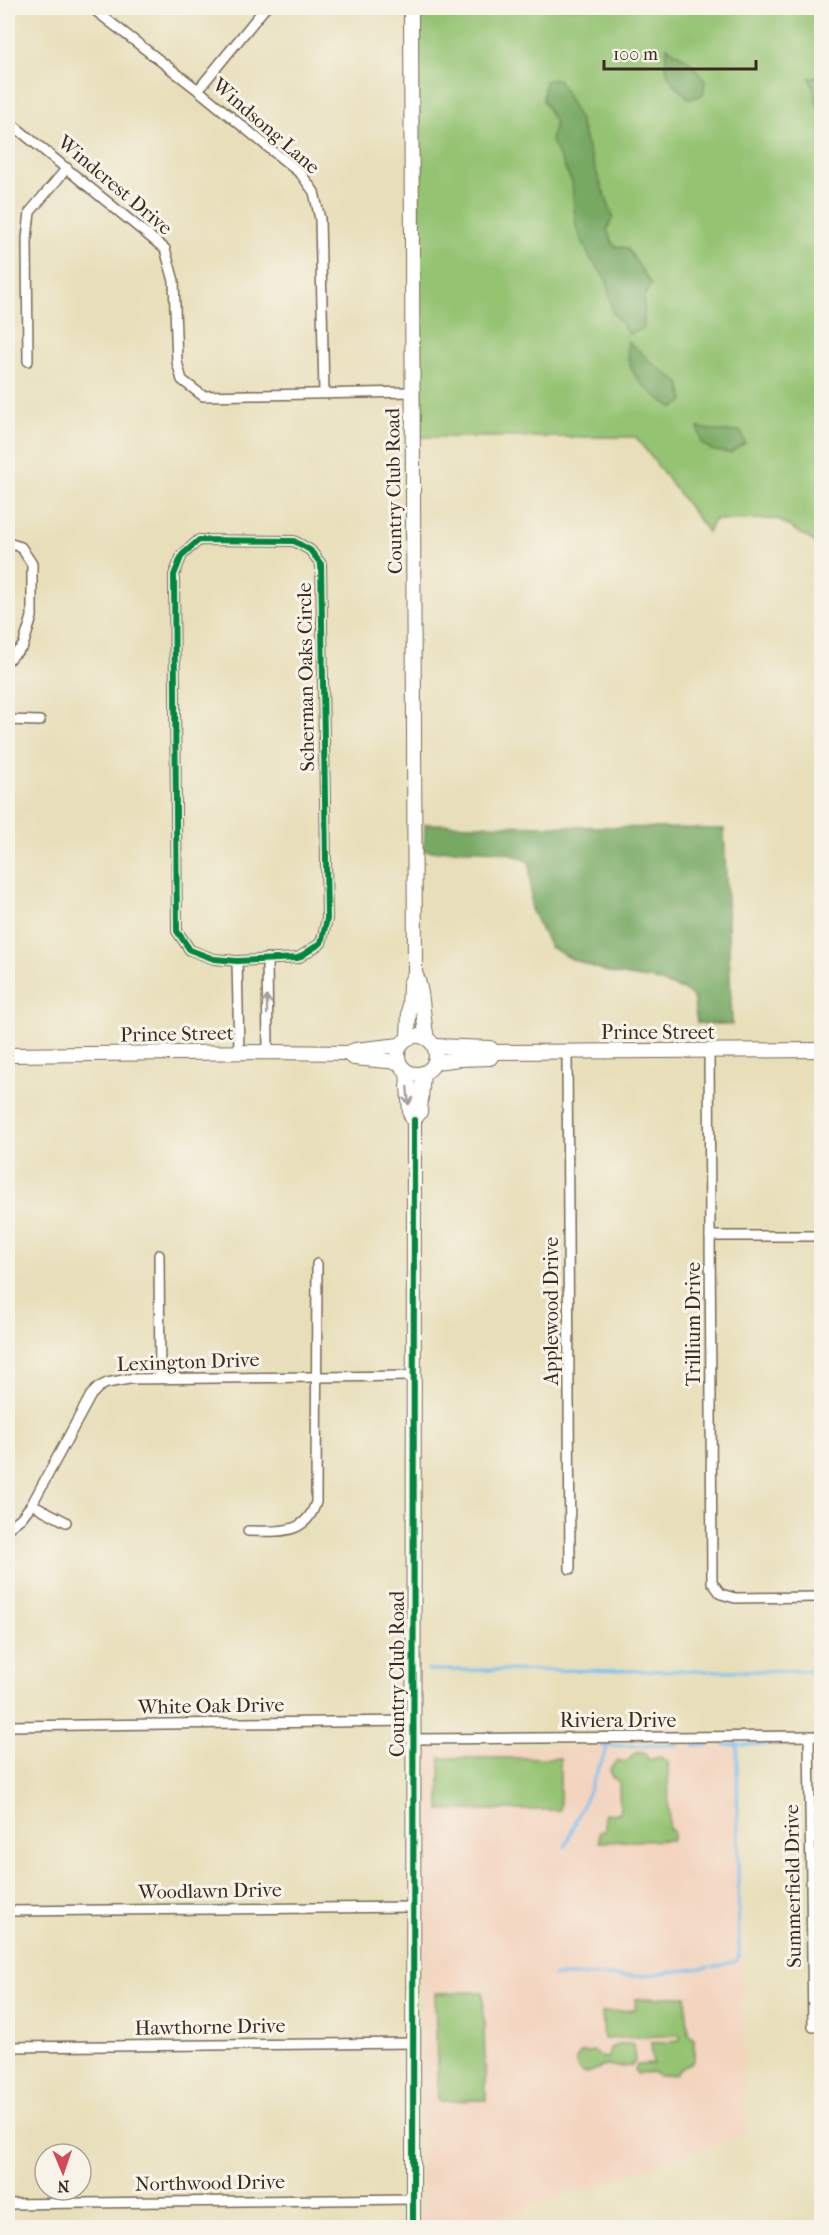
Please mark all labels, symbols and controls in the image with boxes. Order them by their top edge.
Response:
scale bar [604,33,756,71]
text: 100 m [613,44,658,65]
street label: Windsong Lane [207,73,324,179]
street label: Windcrest Drive [52,130,177,240]
street label: Country Club Road [381,407,407,574]
street label: Scherman Oaks Circle [293,582,319,772]
one-way arrow [261,996,273,1016]
street label: Prince Street [601,1021,715,1044]
street label: Prince Street [120,1022,234,1046]
one-way arrow [403,1086,414,1106]
street label: Applewood Drive [540,1237,563,1386]
street label: Trillium Drive [682,1262,705,1386]
street label: Lexington Drive [116,1348,260,1376]
street label: Country Club Road [386,1590,409,1757]
street label: White Oak Drive [137,1693,285,1719]
street label: Riviera Drive [560,1709,676,1732]
street label: Summerfield Drive [780,1804,806,1968]
street label: Woodlawn Drive [137,1878,282,1904]
street label: Hawthorne Drive [134,2014,286,2040]
north arrow [33,2142,93,2202]
street label: Northwood Drive [135,2170,285,2196]
text: N [56,2177,70,2196]

